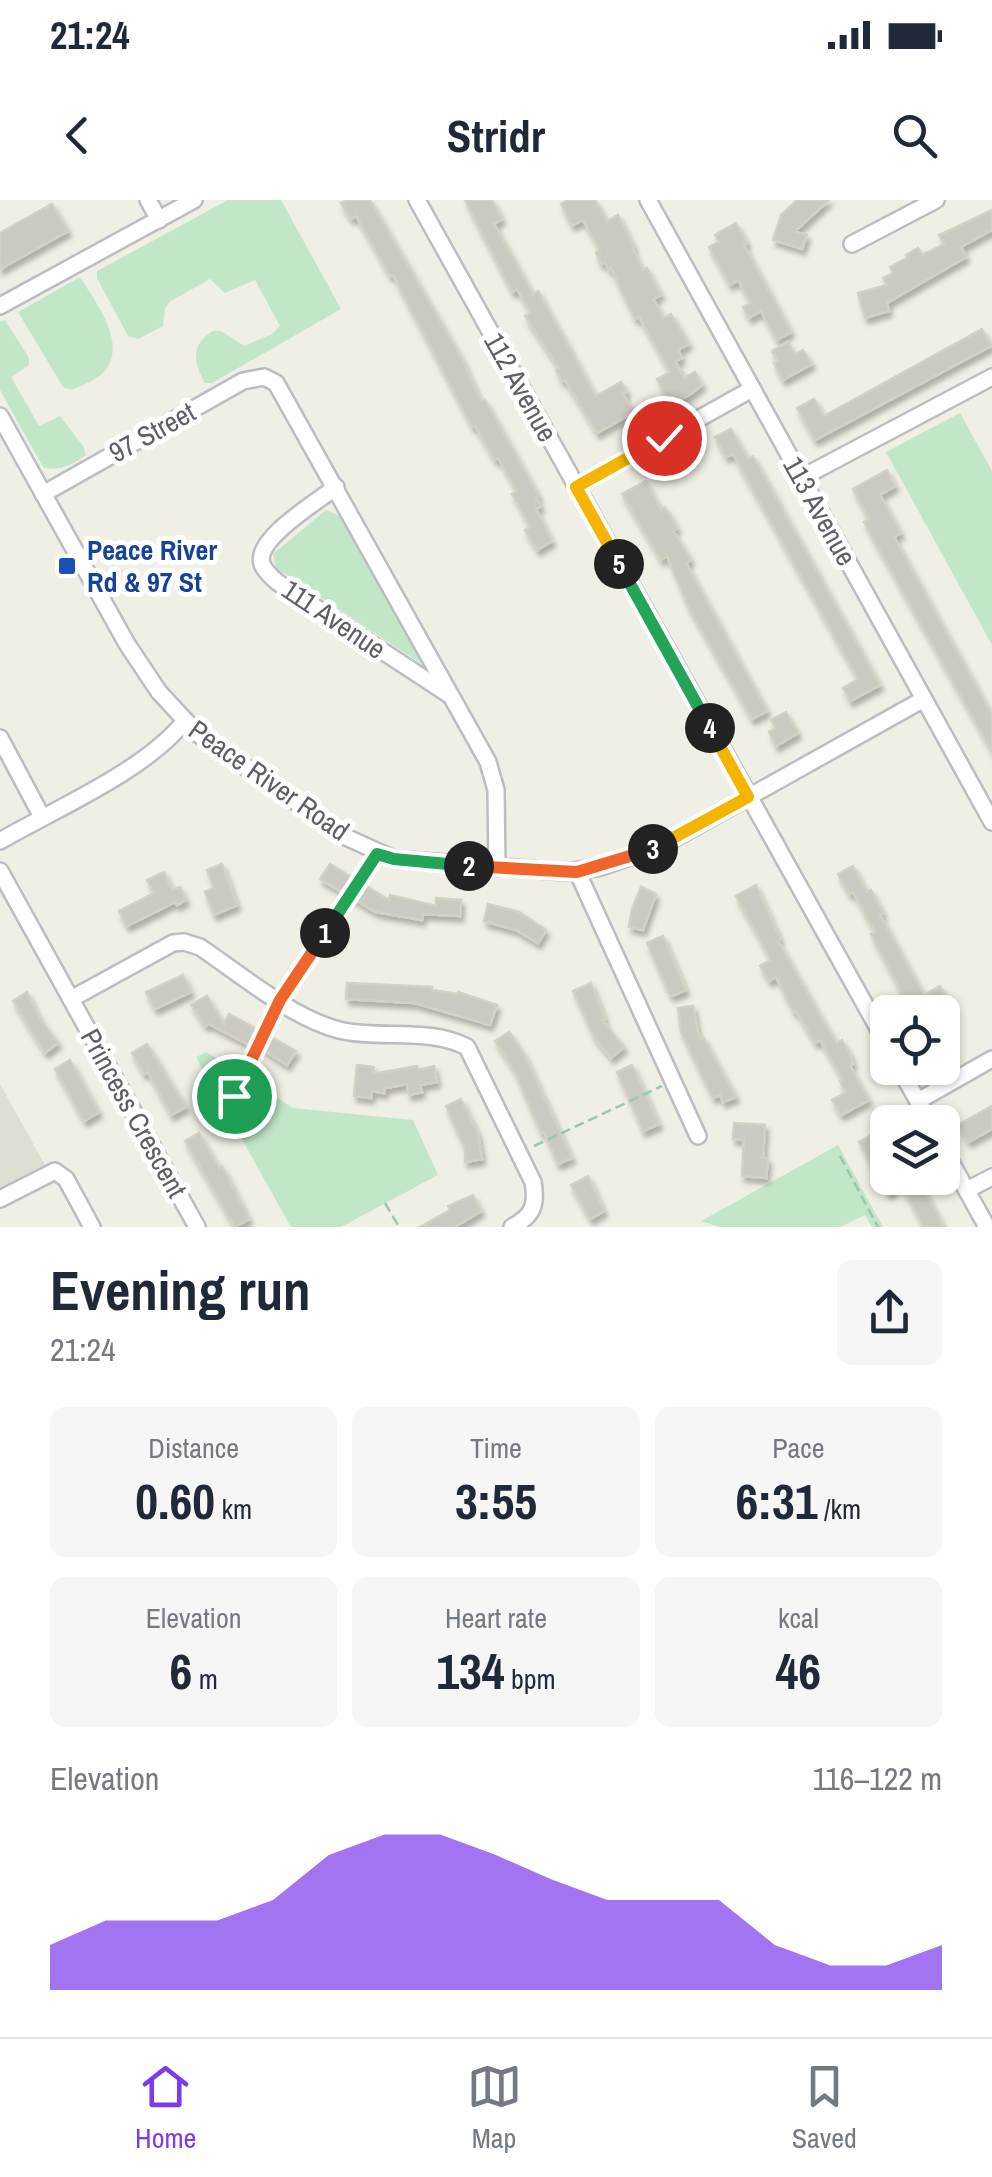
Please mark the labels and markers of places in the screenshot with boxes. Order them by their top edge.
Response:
pin [622,396,707,481]
place label: Peace River Rd & 97 St [87,531,217,601]
pin: 5 [594,539,644,589]
marker: Peace River Rd & 97 St [56,555,78,577]
pin: 4 [685,703,735,753]
pin: 3 [628,824,678,874]
pin: 2 [444,841,494,891]
pin: 1 [300,908,350,958]
pin [192,1054,277,1139]

